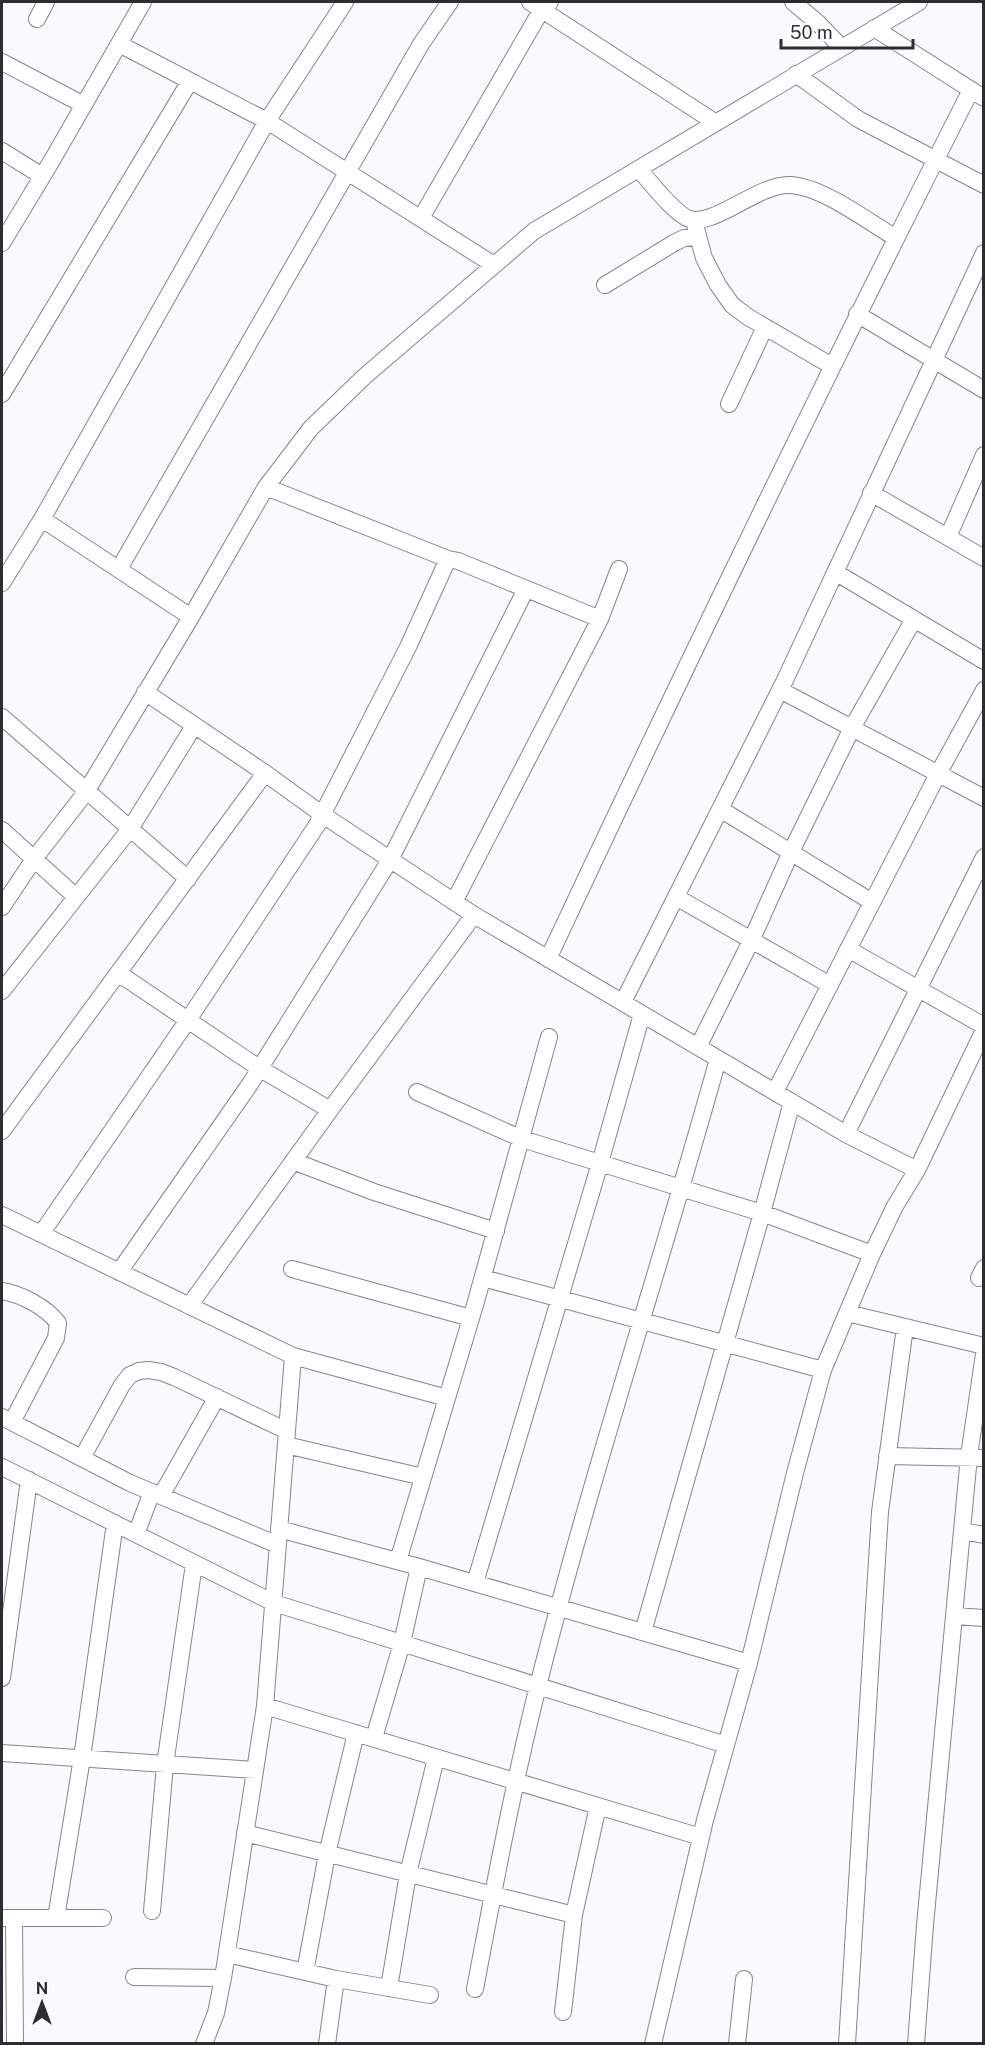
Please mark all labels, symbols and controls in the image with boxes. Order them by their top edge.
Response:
scale bar [781,12,913,50]
text: 50 m [790,22,833,43]
north arrow [12,1973,72,2033]
text: N [36,1979,48,1998]

